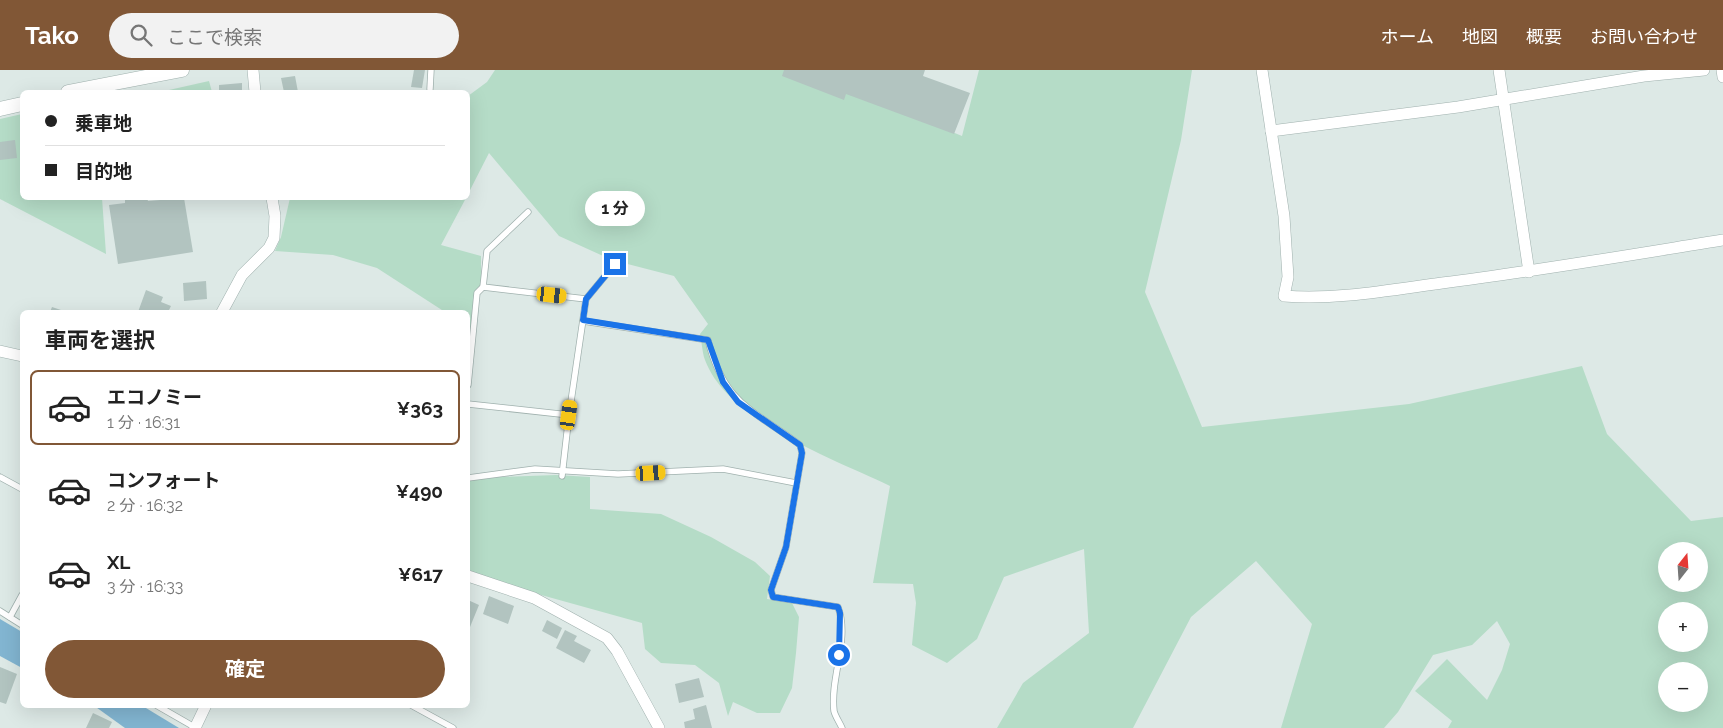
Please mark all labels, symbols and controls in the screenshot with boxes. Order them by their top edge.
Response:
search box [109,13,459,58]
text: Tako [25,21,79,50]
icon: search [127,21,155,49]
text: ここで検索 [167,26,262,48]
text: ホーム [1381,26,1434,47]
text: 地図 [1462,26,1498,47]
text: 概要 [1526,26,1562,47]
text: お問い合わせ [1590,26,1698,47]
text: 乗車地 [75,112,132,134]
text: 目的地 [75,160,132,182]
callout: 1 分 [585,191,645,226]
text: 1 分 [601,199,629,218]
route end [604,253,626,275]
car [536,286,567,304]
text: 車両を選択 [45,327,155,353]
icon: car [47,385,92,430]
text: エコノミー [107,386,202,408]
text: ¥363 [397,397,443,419]
car [559,399,578,431]
text: 1 分 · 16:31 [107,413,180,432]
car [635,465,666,481]
icon: car [47,468,92,513]
text: コンフォート [107,469,220,491]
text: ¥490 [396,480,443,502]
text: 2 分 · 16:32 [107,496,183,515]
north arrow [1658,542,1708,592]
map controls [1658,542,1708,712]
icon: car [47,551,92,596]
text: XL [107,551,130,573]
text: ¥617 [398,563,443,585]
text: 3 分 · 16:33 [107,577,183,596]
button: + [1658,602,1708,652]
button: 確定 [45,640,445,698]
route start [828,644,850,666]
button: − [1658,662,1708,712]

